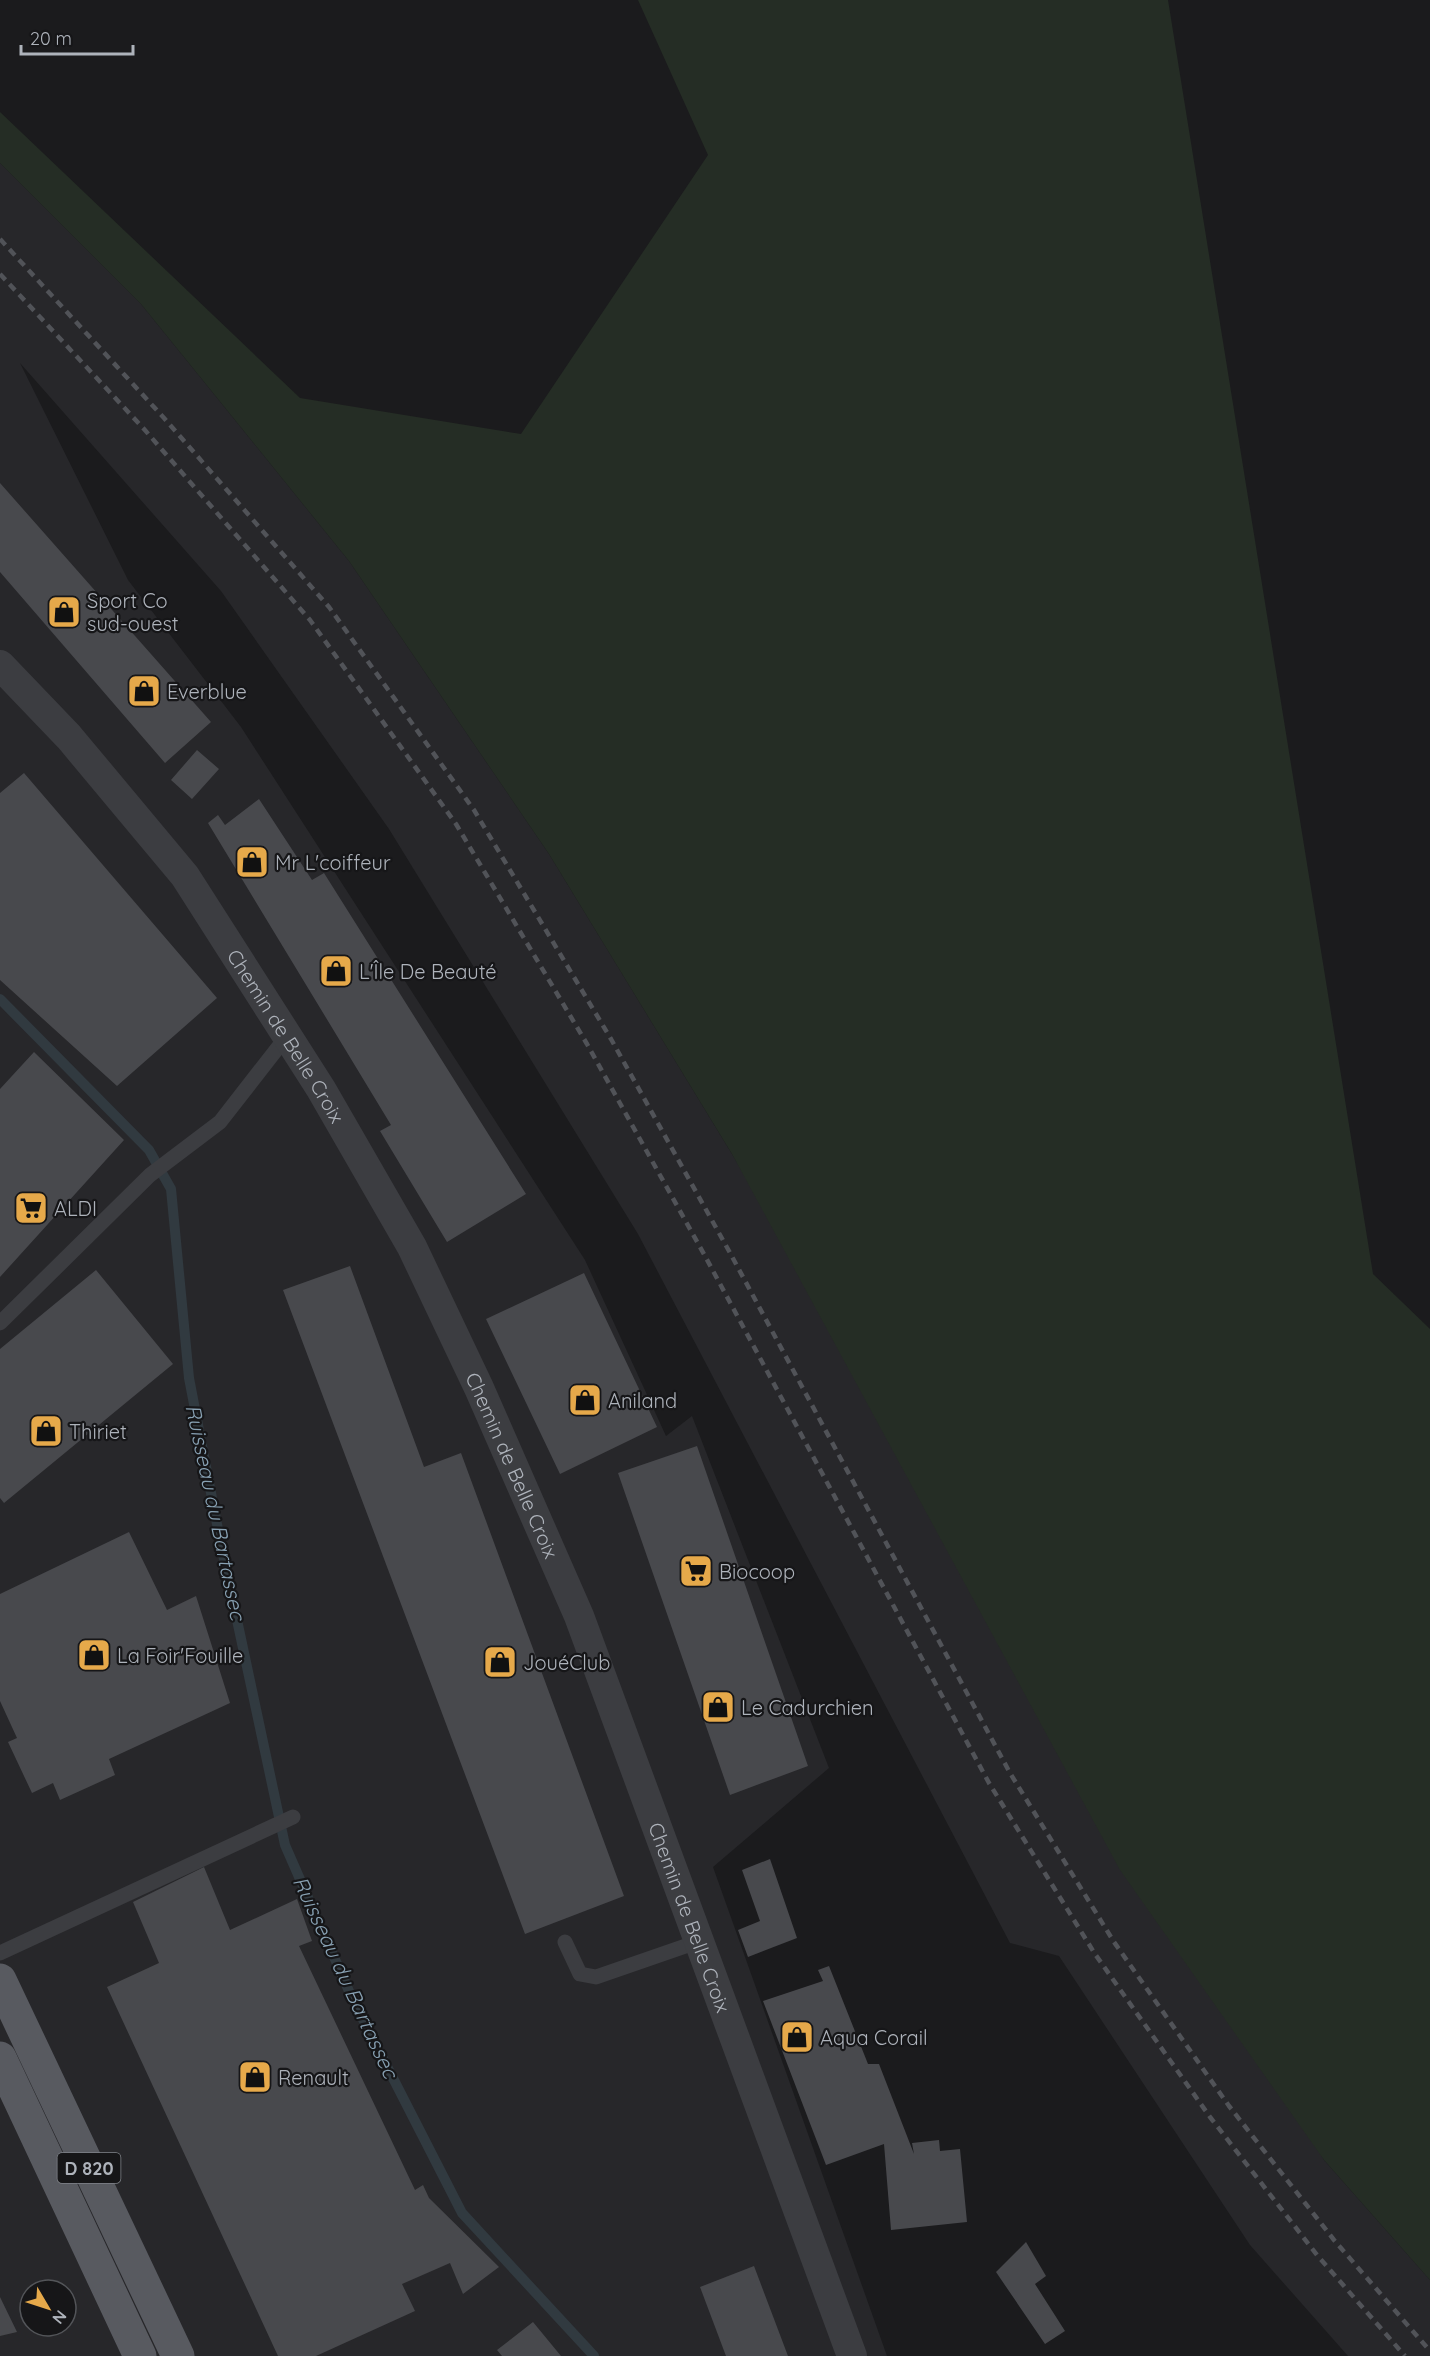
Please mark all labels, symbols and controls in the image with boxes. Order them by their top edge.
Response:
scale bar [21,18,134,56]
text: 20 m [30,27,72,50]
place label: Sport Co sud-ouest [87,588,179,636]
shop icon: Sport Co sud-ouest [46,594,82,630]
shop icon: Everblue [126,673,162,709]
place label: Everblue [167,679,247,704]
shop icon: Mr L'coiffeur [234,844,270,880]
place label: Mr L'coiffeur [275,850,391,875]
street label: Chemin de Belle Croix [222,944,350,1127]
shop icon: L'Île De Beauté [318,953,354,989]
place label: L'Île De Beauté [359,959,497,984]
supermarket icon: ALDI [13,1190,49,1226]
place label: ALDI [54,1196,97,1221]
street label: Chemin de Belle Croix [461,1368,565,1562]
shop icon: Aniland [567,1382,603,1418]
place label: Aniland [608,1388,677,1413]
water label: Ruisseau du Bartassec [180,1402,252,1624]
shop icon: Thiriet [28,1413,64,1449]
place label: Thiriet [69,1419,127,1444]
supermarket icon: Biocoop [678,1553,714,1589]
place label: Biocoop [719,1559,795,1584]
shop icon: La Foir'Fouille [76,1637,112,1673]
place label: La Foir'Fouille [117,1643,243,1668]
shop icon: JouéClub [482,1644,518,1680]
place label: JouéClub [523,1650,610,1675]
shop icon: Le Cadurchien [700,1689,736,1725]
place label: Le Cadurchien [741,1695,874,1720]
street label: Chemin de Belle Croix [644,1819,737,2016]
water label: Ruisseau du Bartassec [288,1872,405,2084]
shop icon: Aqua Corail [779,2019,815,2055]
place label: Aqua Corail [820,2025,928,2050]
shop icon: Renault [237,2059,273,2095]
place label: Renault [278,2065,349,2090]
road number: D 820 [58,2153,121,2183]
north arrow [18,2278,78,2338]
text: N [48,2307,71,2328]

